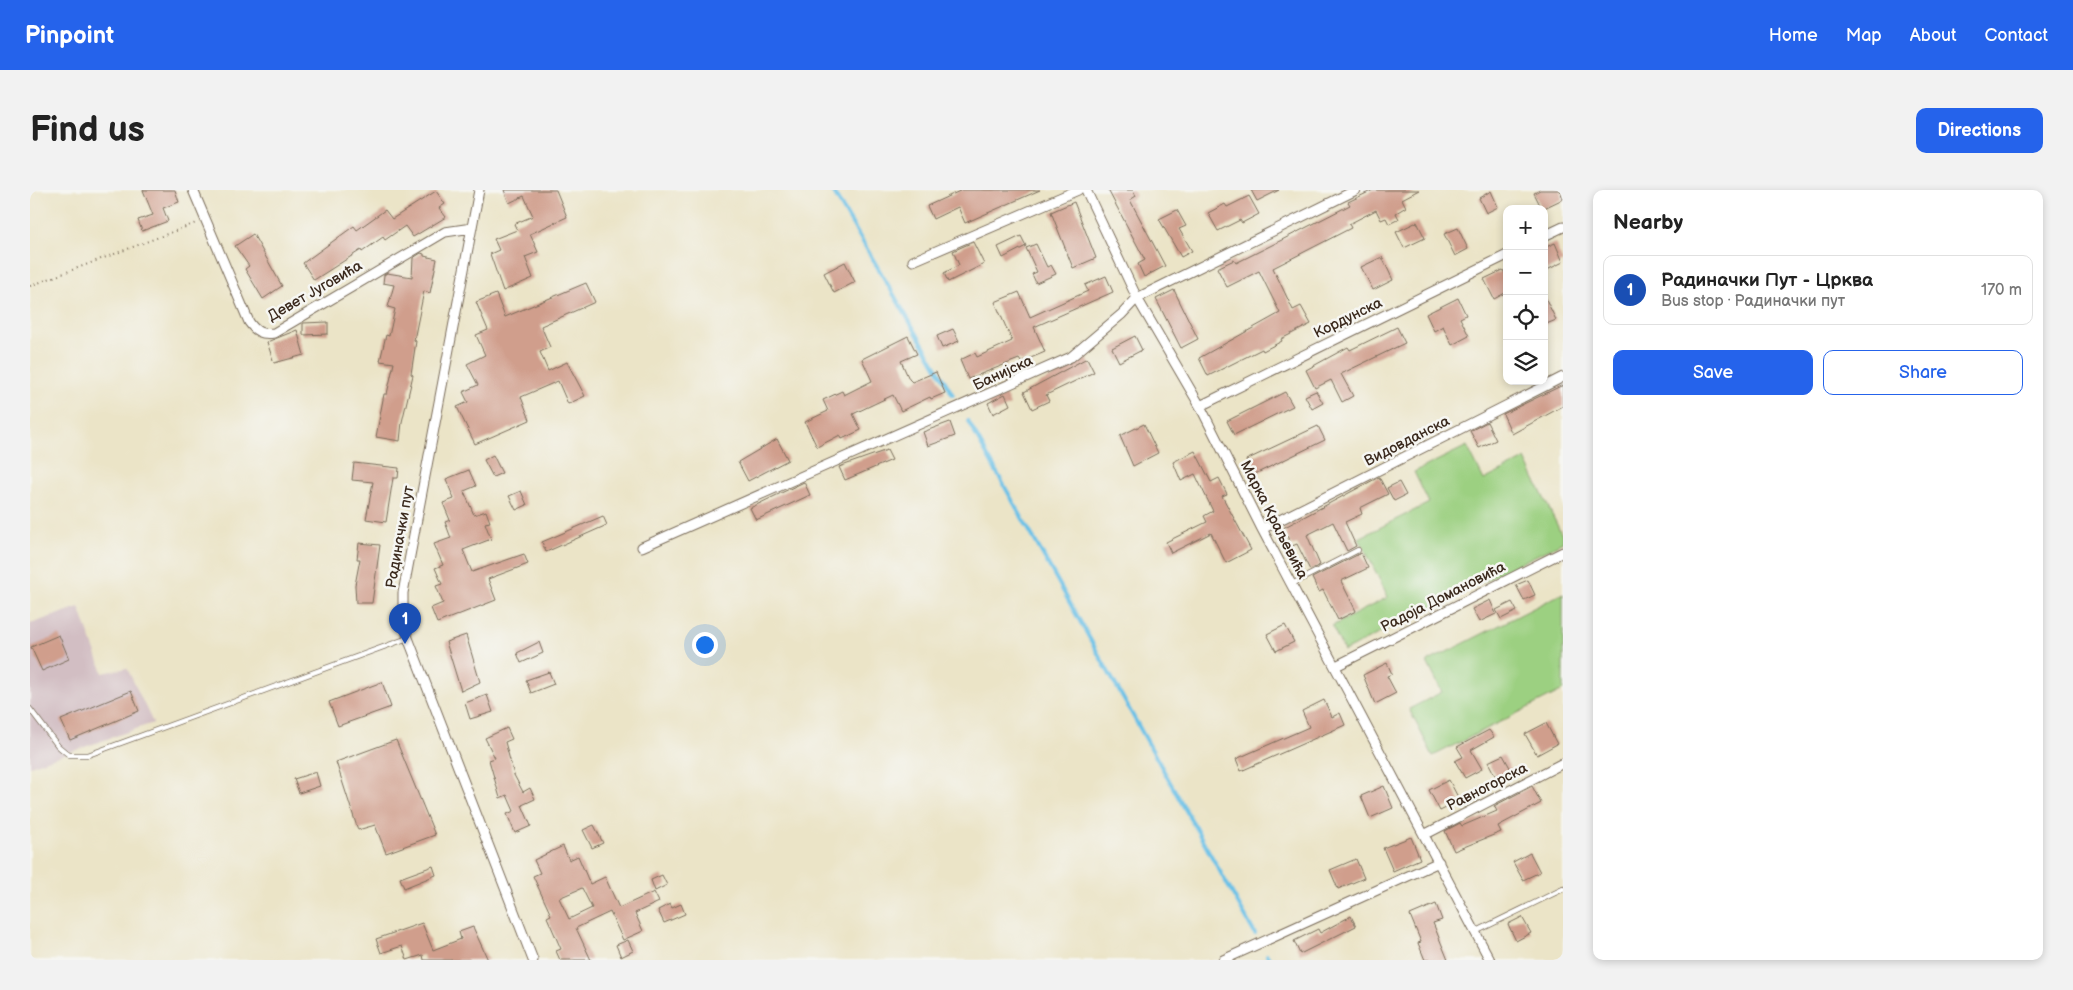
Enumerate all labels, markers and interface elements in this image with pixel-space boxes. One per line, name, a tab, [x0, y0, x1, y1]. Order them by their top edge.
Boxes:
text: Pinpoint	[25, 21, 114, 50]
text: Home	[1769, 25, 1818, 46]
text: Map	[1846, 25, 1882, 46]
text: About	[1910, 25, 1957, 46]
text: Contact	[1985, 25, 2048, 46]
button: Directions	[1916, 108, 2043, 153]
text: Find us	[30, 109, 145, 152]
map controls	[1503, 205, 1548, 385]
button: +	[1503, 205, 1548, 250]
text: Nearby	[1613, 210, 1683, 235]
button: −	[1503, 250, 1548, 295]
street label: Девет Југовића	[264, 256, 366, 326]
text: Радиначки Пут - Црква	[1661, 269, 1873, 292]
text: 1	[1627, 281, 1633, 300]
text: 170 m	[1981, 281, 2022, 300]
text: Bus stop · Радиначки пут	[1661, 292, 1845, 311]
street label: Кордунска	[1311, 293, 1386, 343]
button: locate	[1503, 295, 1548, 340]
button: layers	[1503, 340, 1548, 385]
button: Save	[1613, 350, 1813, 395]
button: Share	[1823, 350, 2023, 395]
street label: Банијска	[970, 351, 1036, 395]
street label: Видовданска	[1361, 411, 1453, 471]
street label: Марка Краљевића	[1236, 457, 1312, 583]
street label: Радиначки пут	[382, 484, 418, 590]
street label: Радоја Домановића	[1377, 557, 1509, 637]
pin: 1	[389, 603, 421, 644]
your location	[692, 632, 718, 658]
street label: Равногорска	[1443, 758, 1531, 815]

